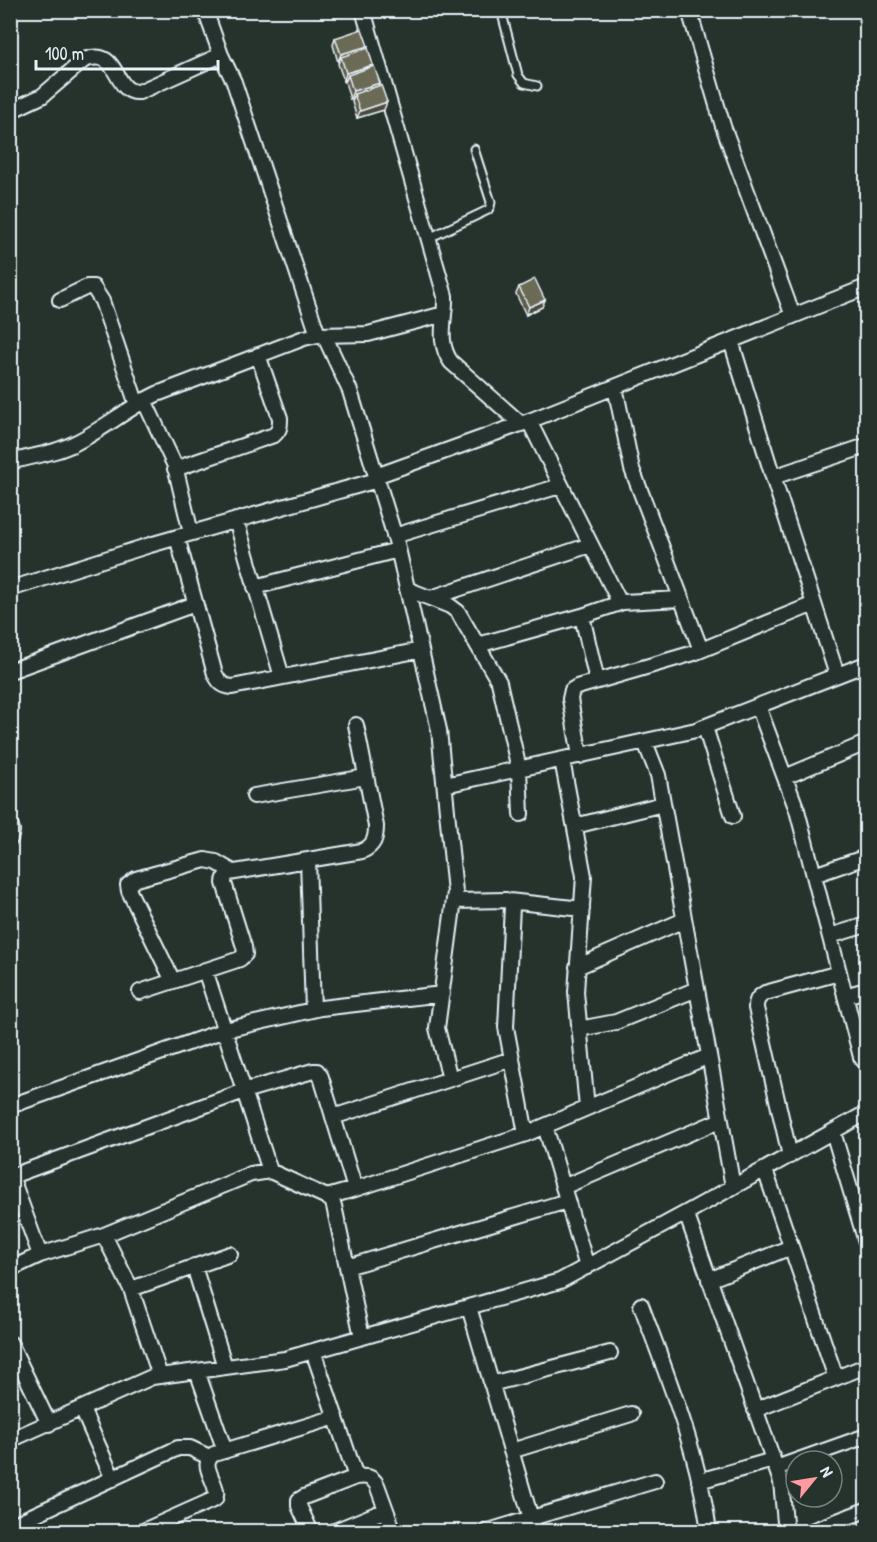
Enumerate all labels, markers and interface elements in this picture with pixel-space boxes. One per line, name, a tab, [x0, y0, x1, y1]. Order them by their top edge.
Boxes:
scale bar	[36, 33, 218, 71]
text: 100 m	[45, 41, 84, 66]
north arrow	[784, 1449, 844, 1509]
text: N	[815, 1462, 839, 1481]

